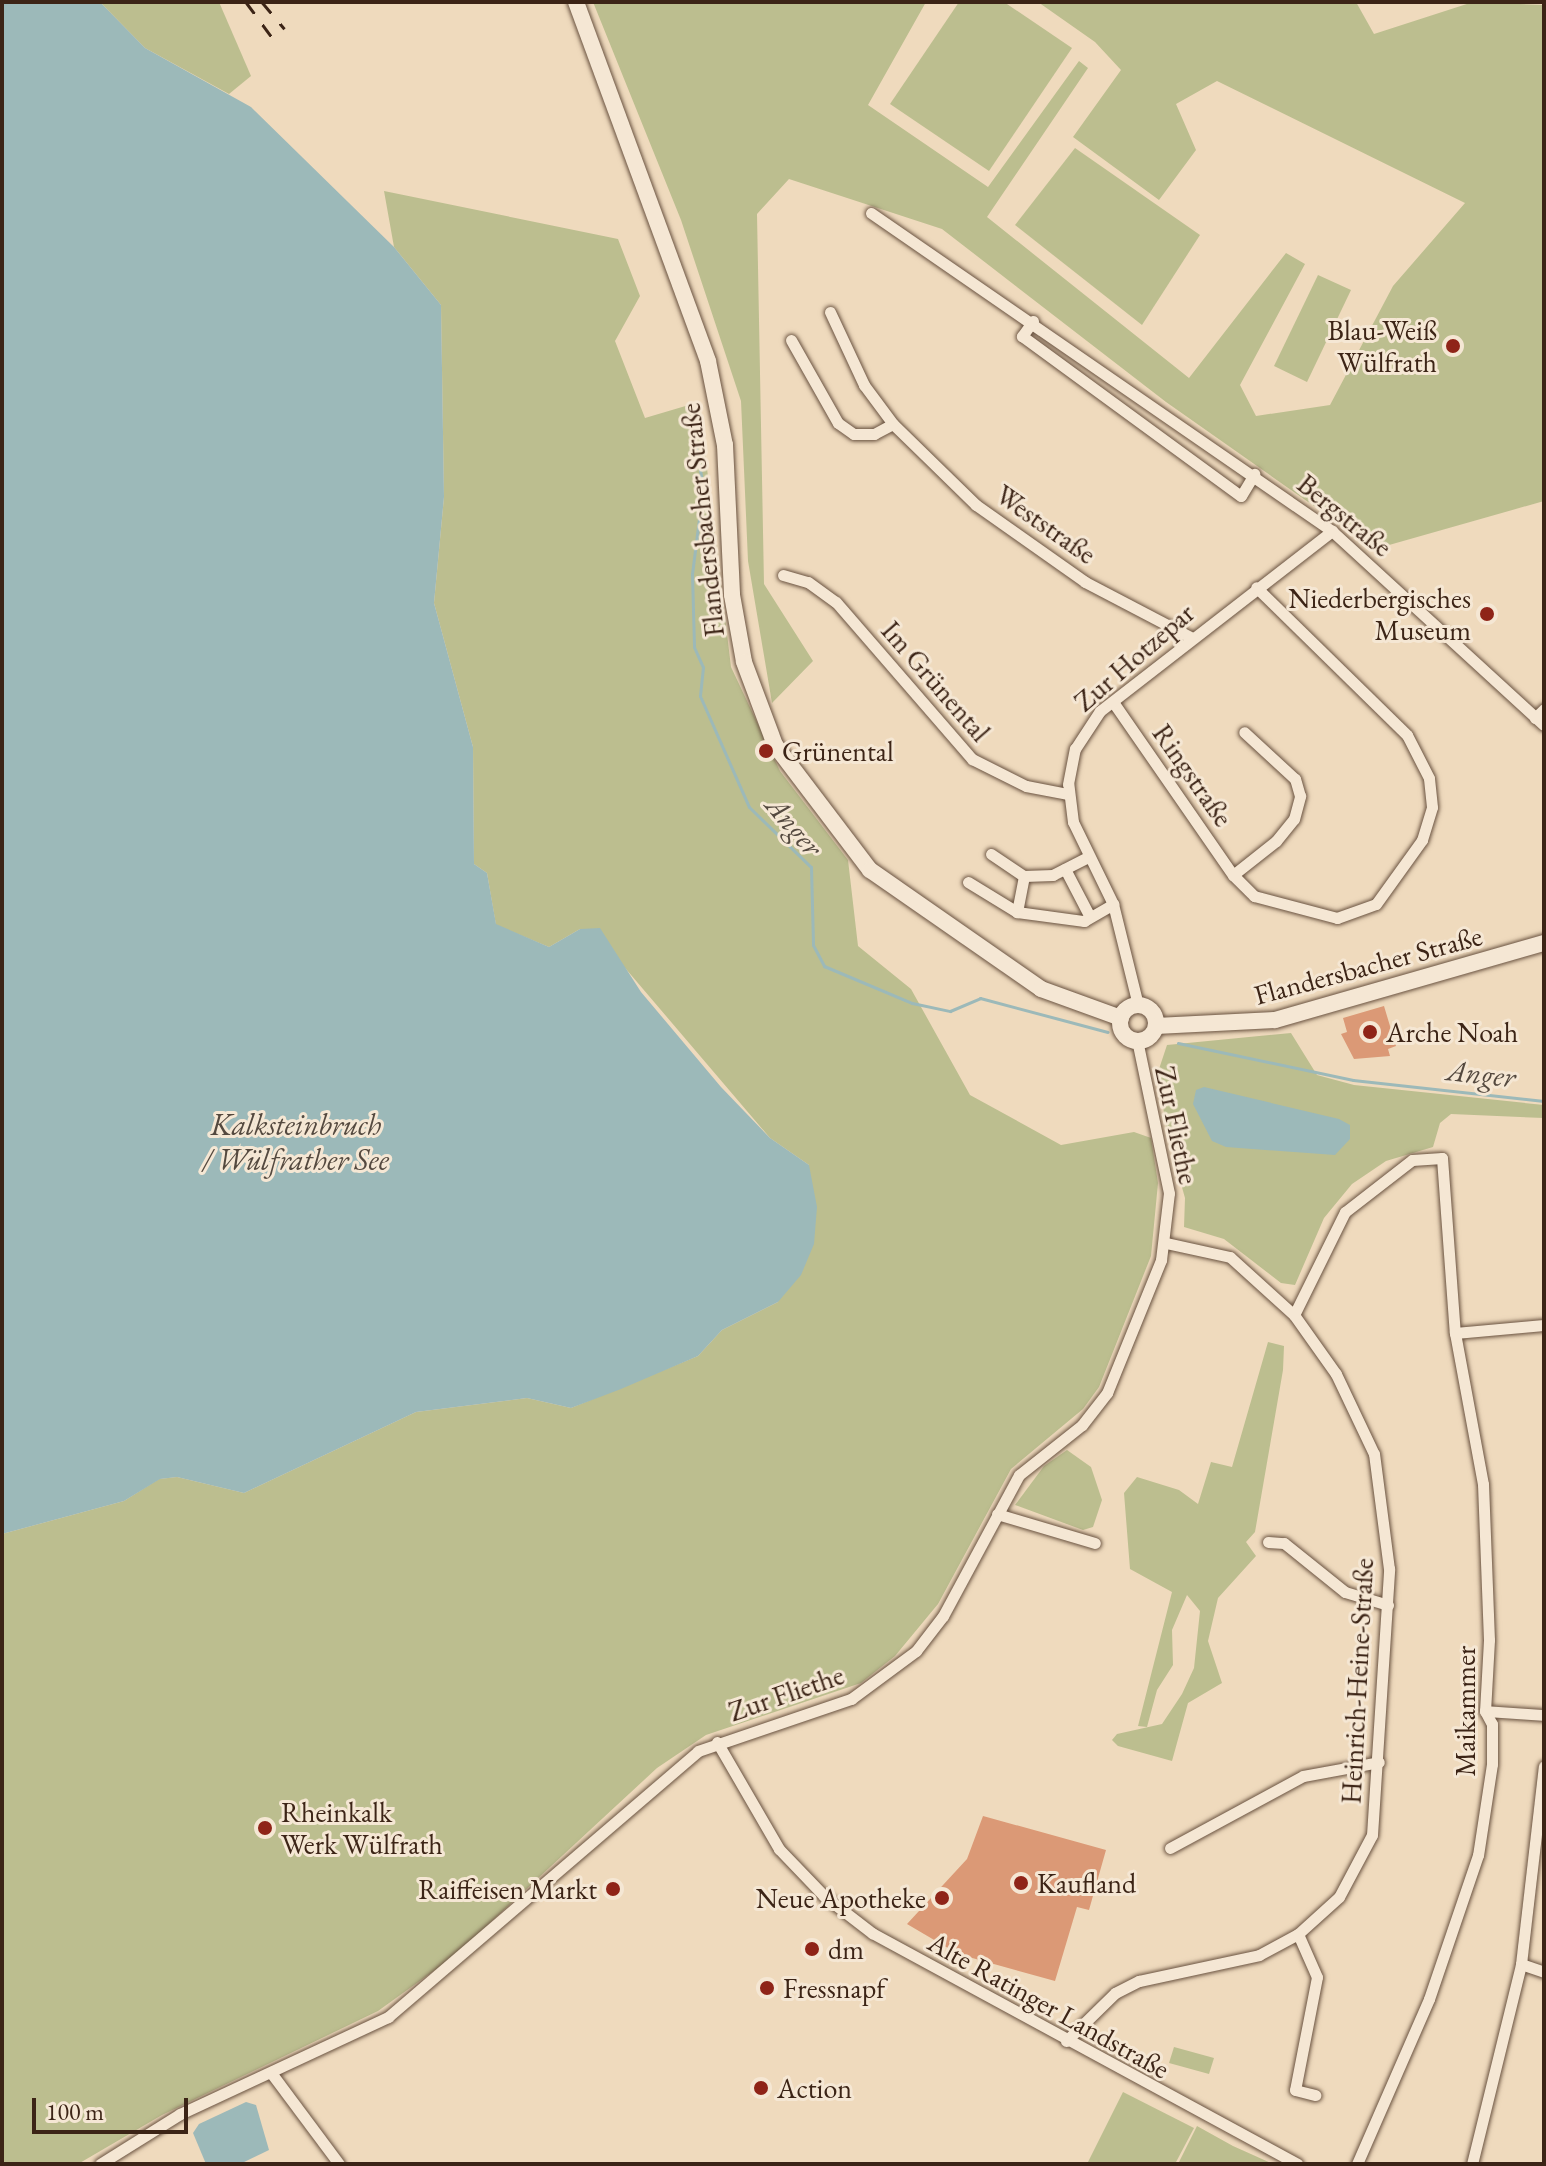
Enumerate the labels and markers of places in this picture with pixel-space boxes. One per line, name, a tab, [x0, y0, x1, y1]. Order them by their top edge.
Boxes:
place label: Blau-Weiß Wülfrath	[1327, 313, 1437, 379]
marker: Blau-Weiß Wülfrath	[1444, 337, 1462, 355]
place label: Niederbergisches Museum	[1288, 581, 1471, 647]
marker: Niederbergisches Museum	[1478, 605, 1496, 623]
place label: Grünental	[782, 734, 894, 768]
marker: Grünental	[757, 742, 775, 760]
place label: Arche Noah	[1386, 1015, 1518, 1049]
marker: Arche Noah	[1361, 1023, 1379, 1041]
place label: Rheinkalk Werk Wülfrath	[281, 1795, 443, 1861]
marker: Rheinkalk Werk Wülfrath	[256, 1819, 274, 1837]
place label: Kaufland	[1037, 1866, 1136, 1900]
place label: Raiffeisen Markt	[418, 1872, 597, 1906]
marker: Kaufland	[1012, 1874, 1030, 1892]
marker: Raiffeisen Markt	[604, 1880, 622, 1898]
place label: Neue Apotheke	[756, 1881, 926, 1915]
marker: Neue Apotheke	[933, 1889, 951, 1907]
place label: dm	[828, 1932, 864, 1966]
marker: dm	[803, 1940, 821, 1958]
place label: Fressnapf	[783, 1971, 885, 2005]
marker: Fressnapf	[758, 1979, 776, 1997]
place label: Action	[777, 2071, 852, 2105]
marker: Action	[752, 2079, 770, 2097]

